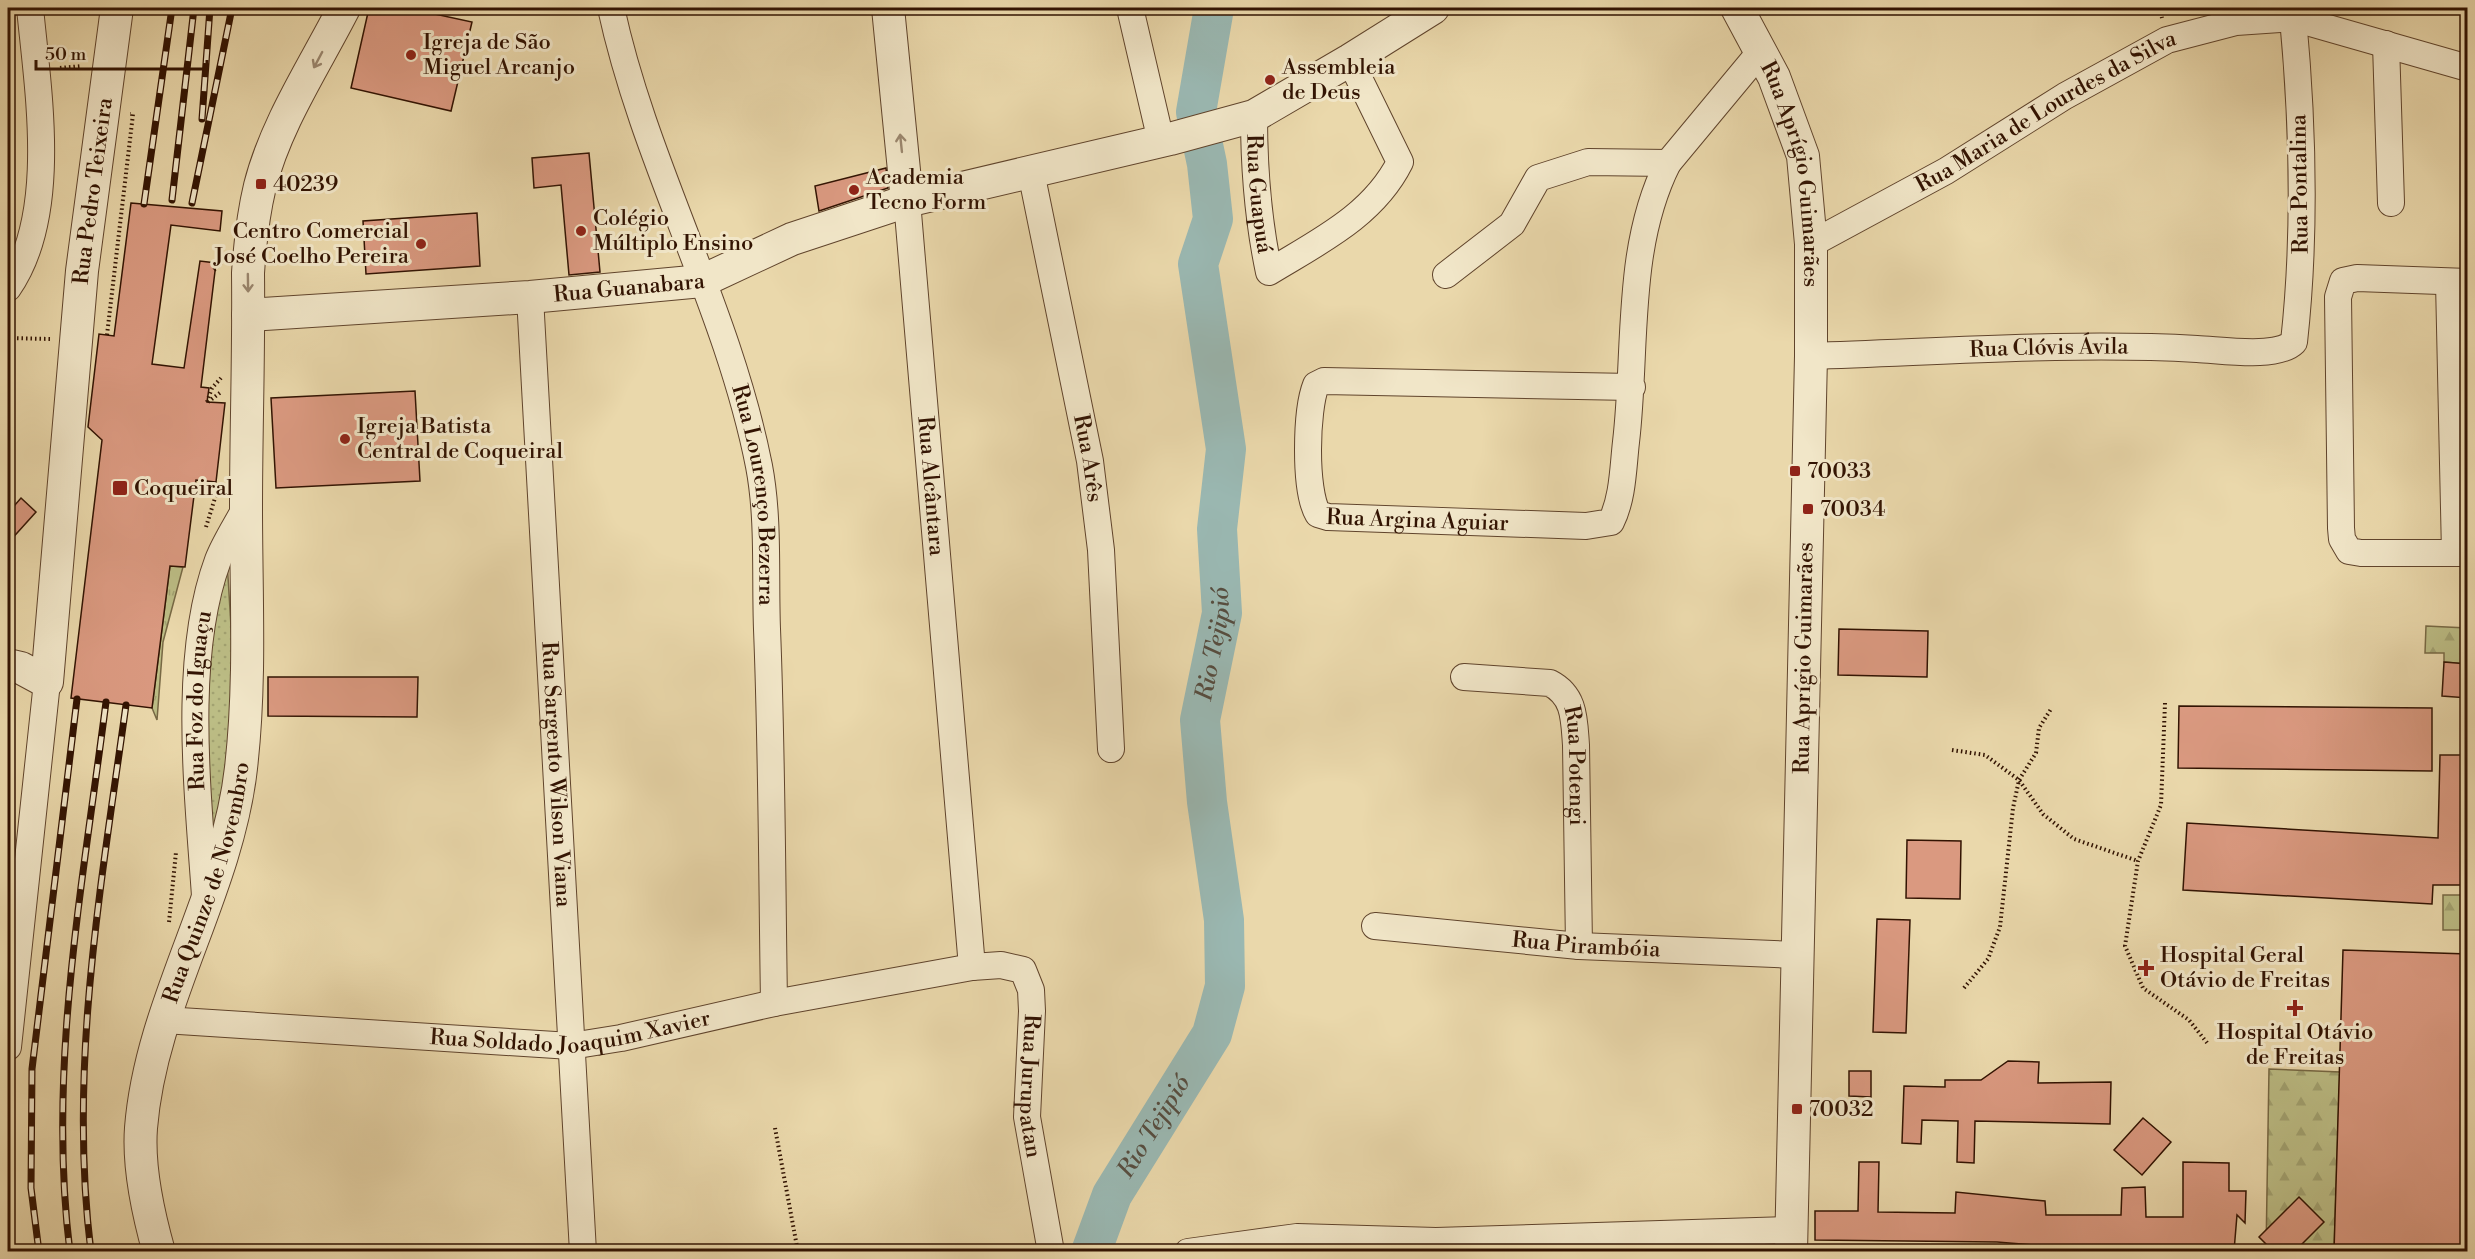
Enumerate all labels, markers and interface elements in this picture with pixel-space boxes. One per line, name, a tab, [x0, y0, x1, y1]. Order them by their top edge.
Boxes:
street label: Rua Maria de Lourdes da Silva	[1911, 25, 2180, 198]
place label: Igreja de São Miguel Arcanjo	[423, 29, 575, 81]
scale bar	[36, 33, 207, 71]
text: 50 m	[45, 43, 87, 66]
marker: Igreja de São Miguel Arcanjo	[404, 48, 418, 62]
one-way arrow	[312, 50, 323, 68]
place label: Assembleia de Deus	[1281, 54, 1396, 106]
street label: Rua Aprígio Guimarães	[1754, 56, 1825, 287]
marker: Assembleia de Deus	[1263, 73, 1277, 87]
street label: Rua Pedro Teixeira	[67, 95, 119, 286]
street label: Rua Pontalina	[2285, 113, 2315, 254]
one-way arrow	[895, 133, 906, 153]
street label: Rua Guapuá	[1241, 134, 1279, 256]
place label: Academia Tecno Form	[865, 164, 986, 216]
place label: 40239	[273, 171, 338, 198]
marker: 40239	[254, 177, 268, 191]
marker: Academia Tecno Form	[847, 183, 861, 197]
place label: Colégio Múltiplo Ensino	[593, 205, 753, 257]
place label: Centro Comercial José Coelho Pereira	[213, 218, 410, 270]
marker: Colégio Múltiplo Ensino	[574, 224, 588, 238]
marker: Centro Comercial José Coelho Pereira	[414, 237, 428, 251]
street label: Rua Guanabara	[552, 267, 707, 308]
one-way arrow	[242, 272, 254, 292]
street label: Rua Clóvis Ávila	[1969, 332, 2130, 363]
street label: Rua Lourenço Bezerra	[726, 381, 780, 607]
street label: Rua Arês	[1067, 412, 1108, 504]
place label: Igreja Batista Central de Coqueiral	[357, 413, 563, 465]
street label: Rua Alcântara	[912, 415, 951, 558]
marker: Igreja Batista Central de Coqueiral	[338, 432, 352, 446]
place label: 70033	[1807, 458, 1871, 485]
marker: 70033	[1788, 464, 1802, 478]
place label: Coqueiral	[134, 475, 234, 502]
marker: Coqueiral	[111, 479, 129, 497]
place label: 70034	[1820, 496, 1885, 523]
marker: 70034	[1801, 502, 1815, 516]
street label: Rua Argina Aguiar	[1326, 503, 1509, 537]
street label: Rua Aprígio Guimarães	[1788, 542, 1820, 774]
water label: Rio Tejipió	[1189, 585, 1238, 705]
street label: Rua Foz do Iguaçu	[182, 608, 218, 791]
street label: Rua Sargento Wilson Viana	[536, 641, 577, 909]
street label: Rua Potengi	[1558, 703, 1591, 826]
street label: Rua Quinze de Novembro	[157, 761, 255, 1007]
street label: Rua Pirambóia	[1511, 926, 1662, 963]
place label: Hospital Geral Otávio de Freitas	[2160, 942, 2330, 994]
marker: Hospital Geral Otávio de Freitas	[2137, 959, 2155, 977]
marker: Hospital Otávio de Freitas	[2286, 999, 2304, 1017]
street label: Rua Soldado Joaquim Xavier	[429, 1004, 713, 1060]
street label: Rua Jurupatan	[1013, 1013, 1048, 1160]
place label: Hospital Otávio de Freitas	[2217, 1019, 2373, 1071]
water label: Rio Tejipió	[1111, 1069, 1198, 1185]
place label: 70032	[1809, 1096, 1873, 1123]
marker: 70032	[1790, 1102, 1804, 1116]

